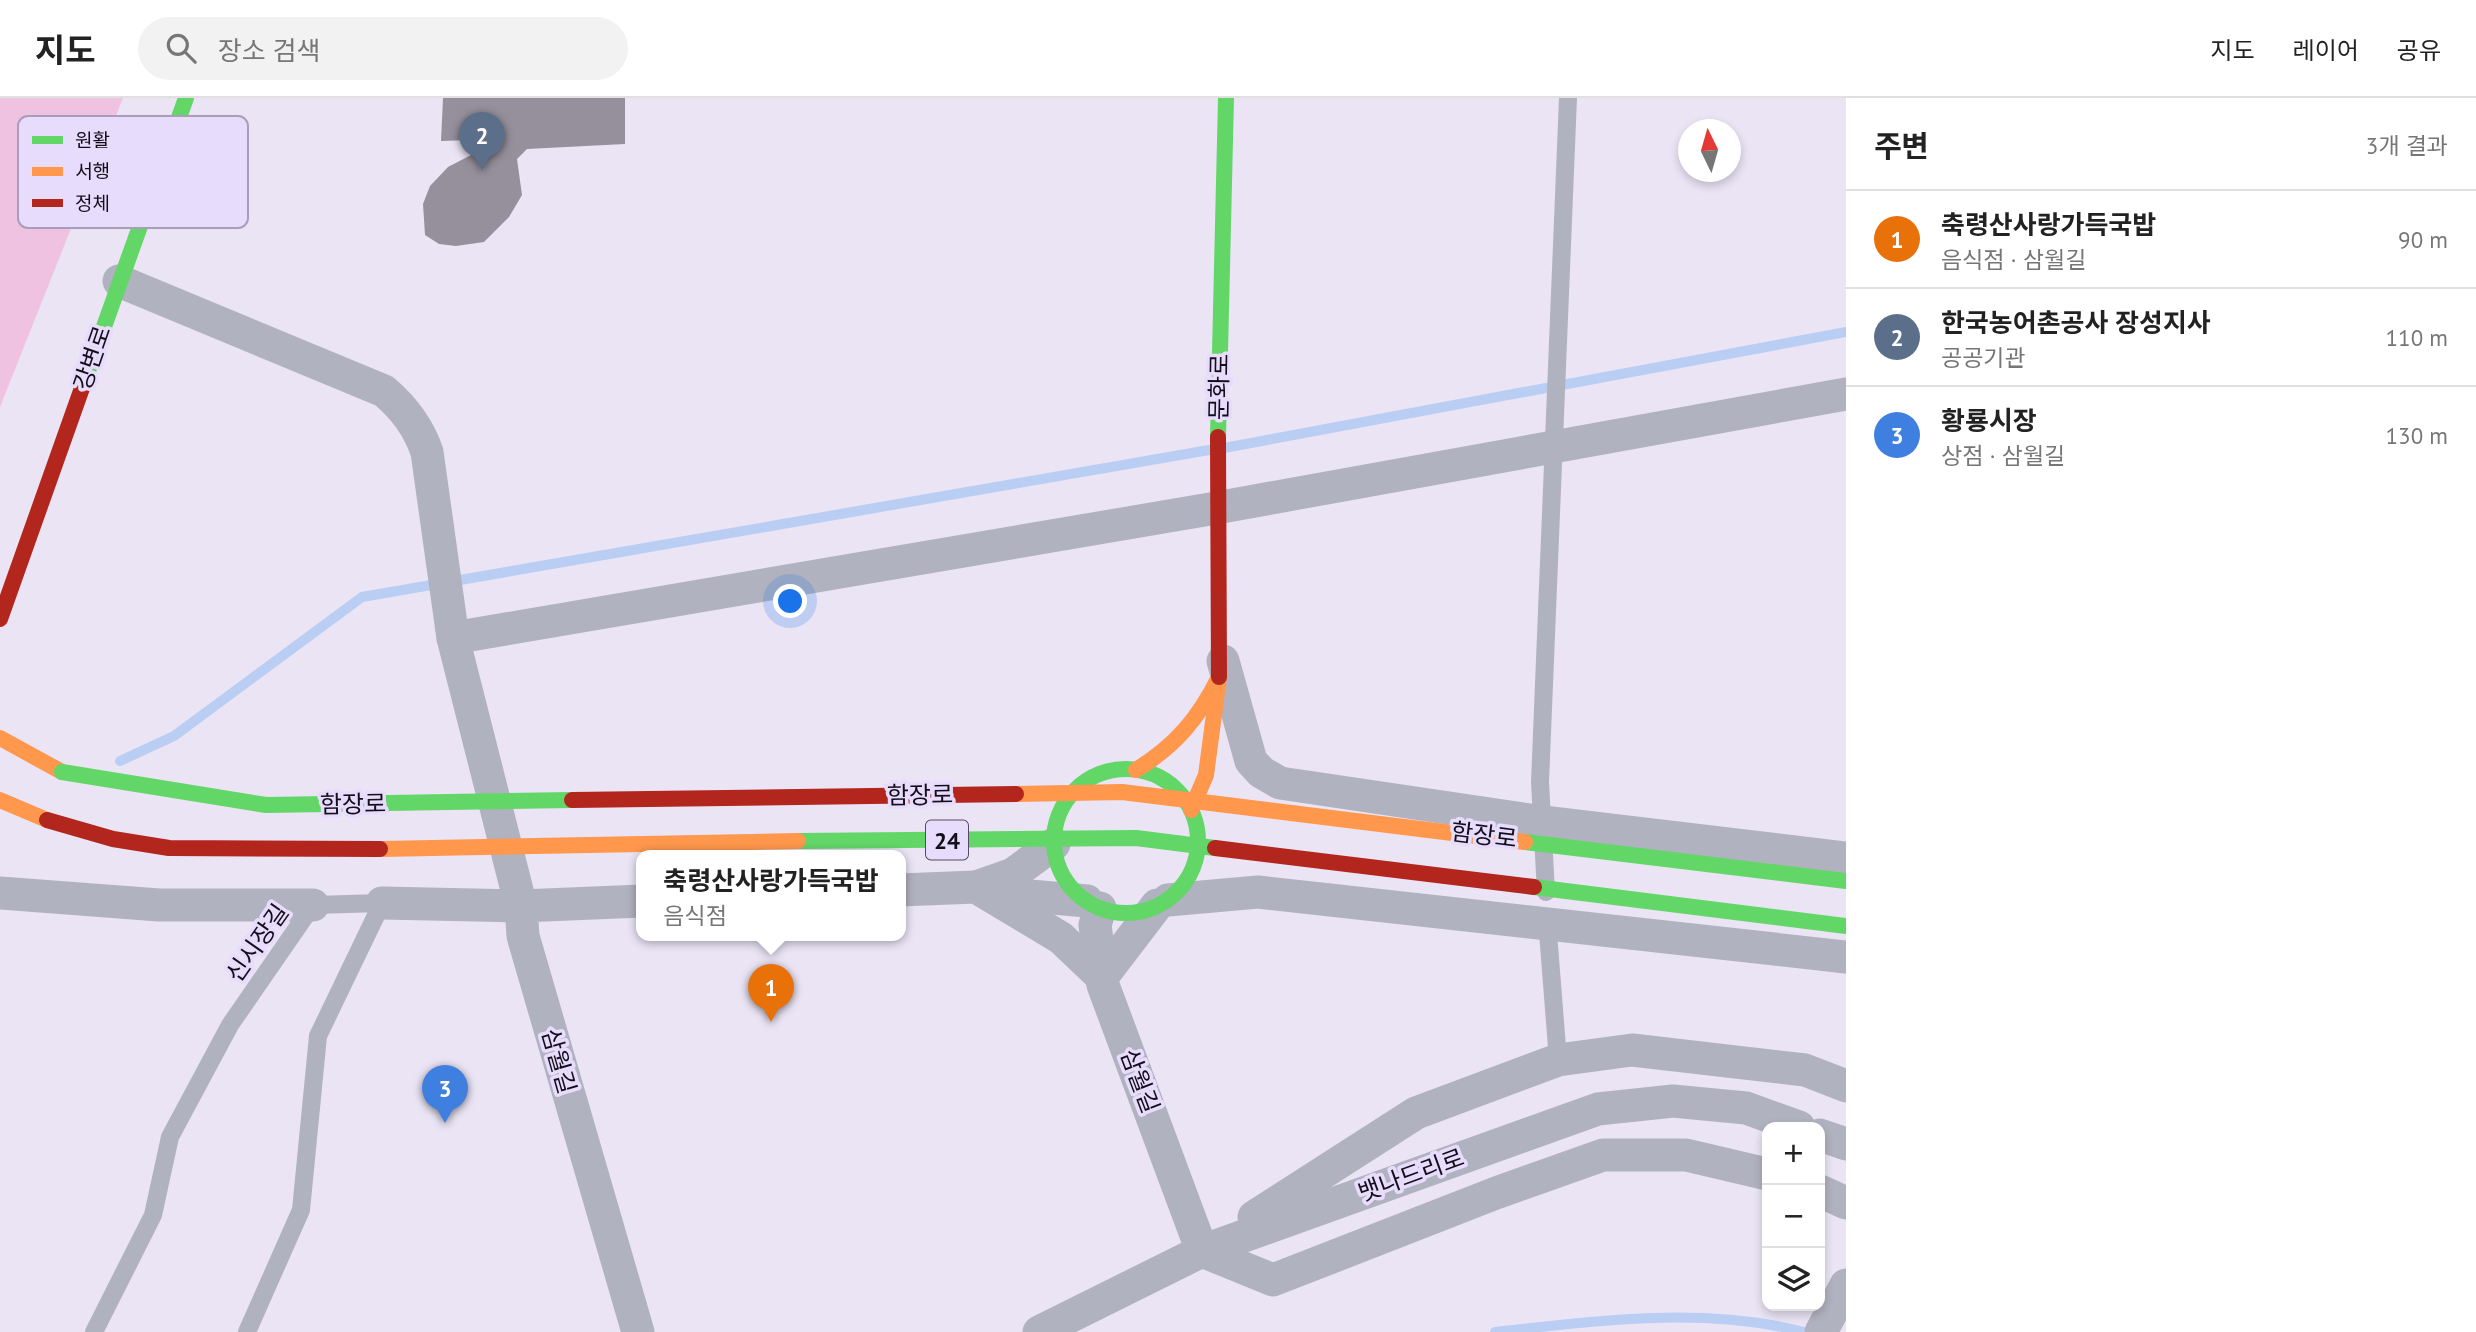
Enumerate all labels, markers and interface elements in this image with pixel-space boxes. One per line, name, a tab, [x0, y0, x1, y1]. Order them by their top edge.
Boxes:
search box	[138, 17, 628, 80]
text: 지도	[35, 28, 96, 71]
icon: search	[162, 29, 200, 67]
text: 장소 검색	[218, 34, 320, 67]
text: 지도	[2210, 35, 2255, 66]
text: 레이어	[2293, 35, 2359, 66]
text: 공유	[2397, 35, 2441, 66]
pin: 2	[459, 112, 505, 170]
legend	[18, 116, 248, 228]
north arrow	[1678, 119, 1741, 182]
text: 주변	[1874, 126, 1929, 165]
text: 원활	[75, 128, 110, 152]
text: 3개 결과	[2366, 131, 2448, 160]
text: 서행	[75, 159, 110, 183]
text: 정체	[75, 191, 110, 215]
text: 축령산사랑가득국밥	[1941, 208, 2156, 241]
text: 1	[1890, 225, 1904, 254]
text: 90 m	[2398, 225, 2448, 254]
text: 음식점 · 삼월길	[1941, 245, 2086, 274]
text: 한국농어촌공사 장성지사	[1941, 306, 2211, 339]
street label: 강변로	[67, 322, 117, 394]
text: 2	[1890, 323, 1904, 352]
text: 110 m	[2386, 323, 2448, 352]
text: 공공기관	[1941, 343, 2026, 372]
street label: 문화로	[1203, 354, 1235, 420]
text: 황룡시장	[1941, 404, 2037, 437]
text: 3	[1890, 421, 1904, 450]
text: 130 m	[2386, 421, 2448, 450]
text: 상점 · 삼월길	[1941, 441, 2065, 470]
your location	[773, 584, 807, 618]
street label: 함장로	[887, 779, 953, 811]
street label: 함장로	[320, 788, 386, 820]
street label: 함장로	[1449, 816, 1519, 854]
road number: 24	[926, 820, 968, 860]
popup	[636, 850, 906, 941]
text: 축령산사랑가득국밥	[663, 864, 879, 897]
street label: 신시장길	[219, 898, 295, 988]
text: 음식점	[663, 901, 727, 930]
pin: 1	[748, 964, 794, 1022]
street label: 삼월길	[535, 1025, 583, 1097]
street label: 삼월길	[1114, 1045, 1166, 1117]
pin: 3	[422, 1065, 468, 1123]
map controls	[1762, 1122, 1825, 1311]
button: +	[1762, 1122, 1825, 1185]
street label: 뱃나드리로	[1354, 1142, 1468, 1208]
button: −	[1762, 1185, 1825, 1248]
button: layers	[1762, 1248, 1825, 1311]

